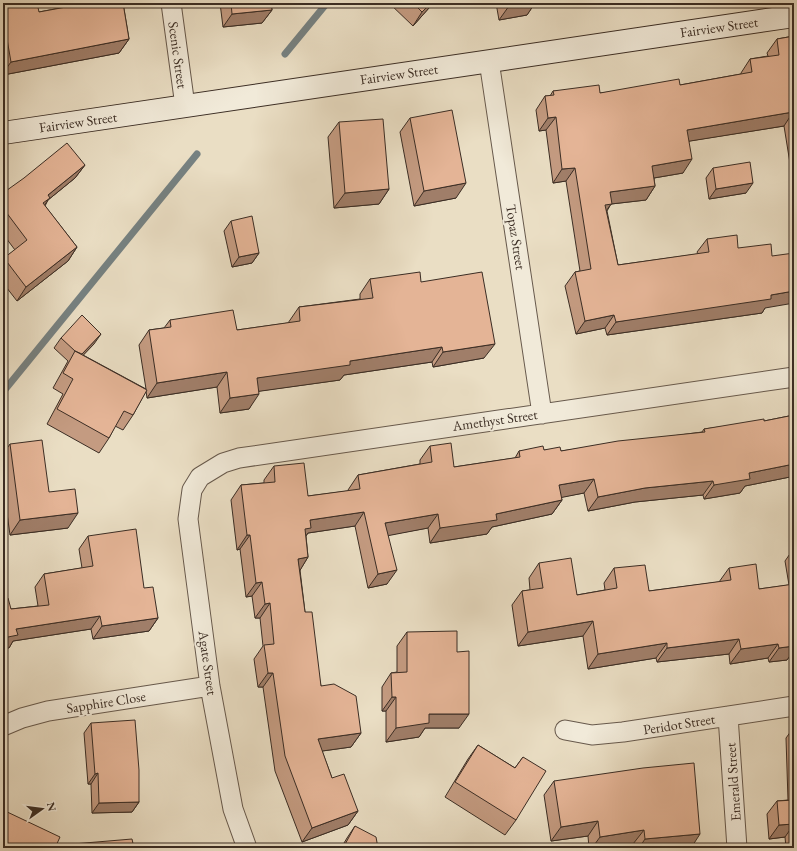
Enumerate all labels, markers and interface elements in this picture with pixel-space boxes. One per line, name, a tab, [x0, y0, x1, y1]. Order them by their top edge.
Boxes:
street label: Fairview Street	[679, 13, 760, 41]
street label: Scenic Street	[164, 20, 192, 90]
street label: Fairview Street	[359, 60, 440, 88]
street label: Fairview Street	[38, 108, 119, 136]
street label: Topaz Street	[502, 203, 530, 272]
street label: Amethyst Street	[450, 405, 539, 435]
street label: Agate Street	[194, 629, 222, 697]
street label: Sapphire Close	[65, 687, 148, 717]
street label: Peridot Street	[642, 709, 717, 739]
street label: Emerald Street	[721, 742, 745, 822]
north arrow	[22, 789, 62, 829]
text: N	[44, 801, 60, 813]

